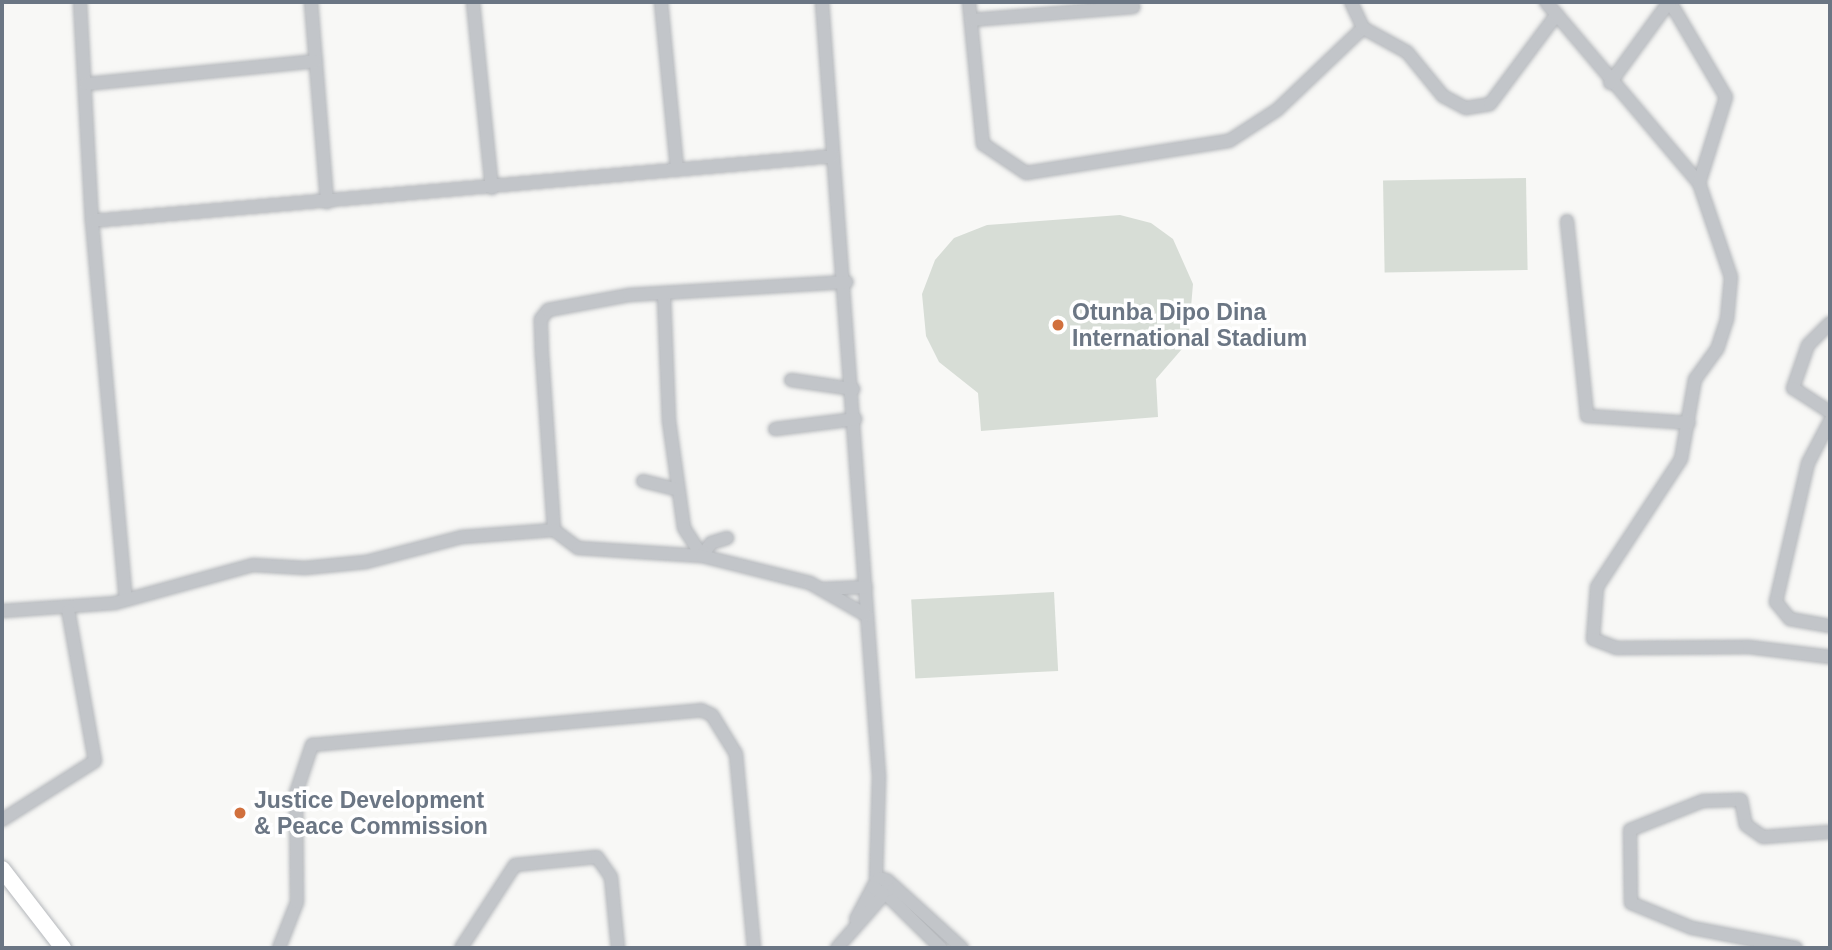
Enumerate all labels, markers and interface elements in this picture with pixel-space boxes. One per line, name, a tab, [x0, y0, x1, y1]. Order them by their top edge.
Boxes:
place label: Otunba Dipo Dina International Stadium	[1072, 298, 1307, 352]
marker: Otunba Dipo Dina International Stadium	[1050, 317, 1066, 333]
place label: Justice Development & Peace Commission	[254, 786, 488, 840]
marker: Justice Development & Peace Commission	[232, 805, 248, 821]

